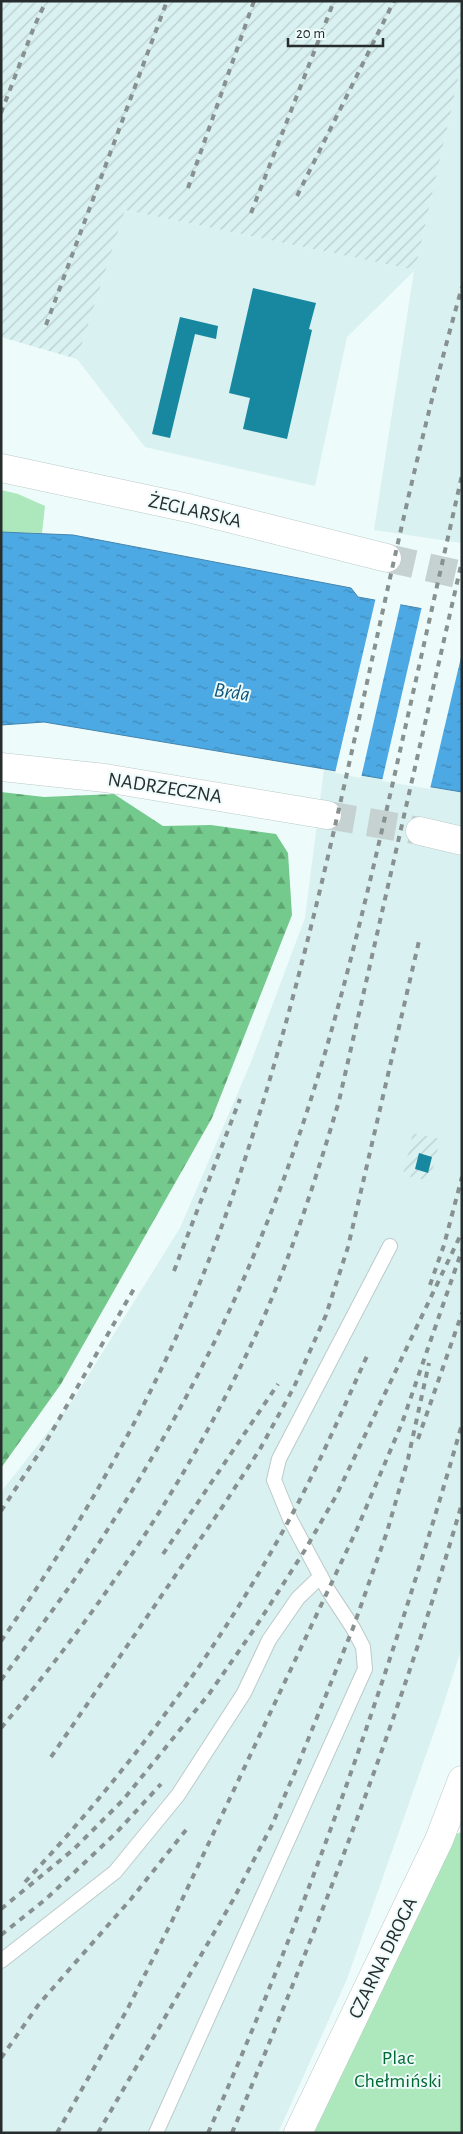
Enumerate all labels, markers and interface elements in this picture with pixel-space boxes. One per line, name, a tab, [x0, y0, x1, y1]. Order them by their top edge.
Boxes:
scale bar	[288, 15, 383, 47]
text: 20 m	[296, 26, 325, 41]
street label: ŻEGLARSKA	[147, 491, 244, 532]
water label: Brda	[213, 679, 251, 705]
street label: NADRZECZNA	[106, 769, 224, 807]
street label: CZARNA DROGA	[345, 1894, 421, 2022]
park label: Plac Chełmiński	[354, 2048, 442, 2091]

